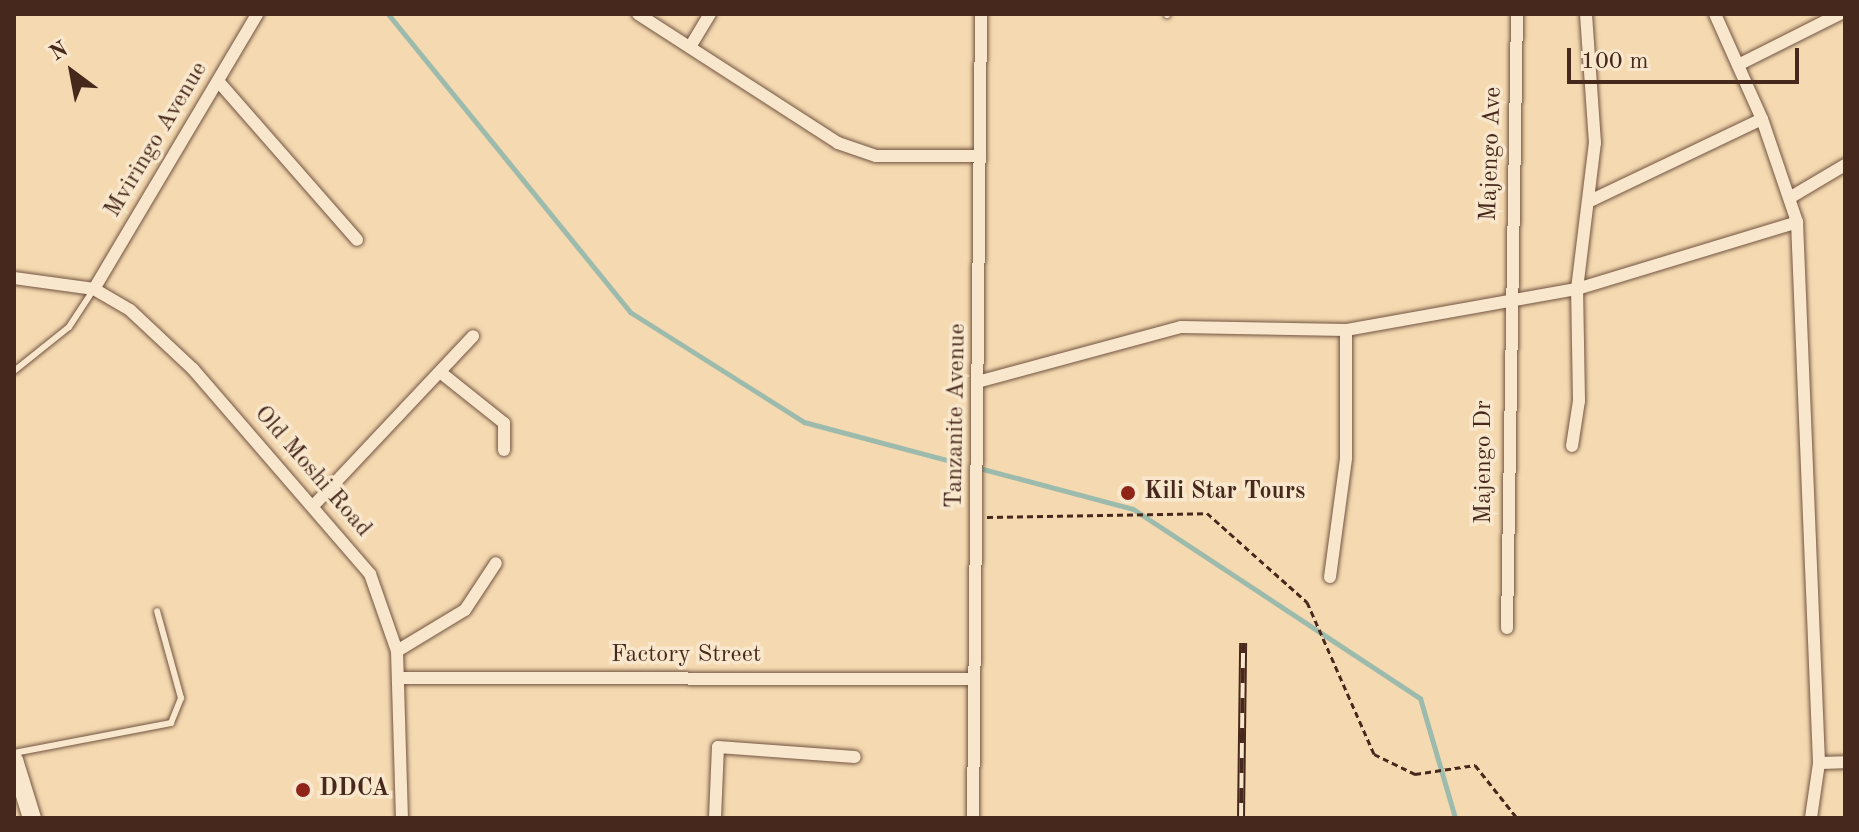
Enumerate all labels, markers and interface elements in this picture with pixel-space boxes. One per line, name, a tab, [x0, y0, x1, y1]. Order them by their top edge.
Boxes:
north arrow	[32, 32, 112, 112]
scale bar	[1571, 32, 1803, 82]
text: N	[46, 38, 72, 65]
text: 100 m	[1581, 50, 1649, 74]
street label: Mviringo Avenue	[99, 57, 215, 223]
street label: Majengo Ave	[1475, 86, 1509, 222]
street label: Tanzanite Avenue	[941, 323, 973, 509]
street label: Old Moshi Road	[247, 400, 377, 544]
street label: Majengo Dr	[1471, 400, 1499, 524]
place label: Kili Star Tours	[1144, 479, 1305, 507]
marker: Kili Star Tours	[1119, 484, 1137, 502]
street label: Factory Street	[611, 642, 761, 670]
place label: DDCA	[319, 776, 389, 804]
marker: DDCA	[294, 781, 312, 799]

